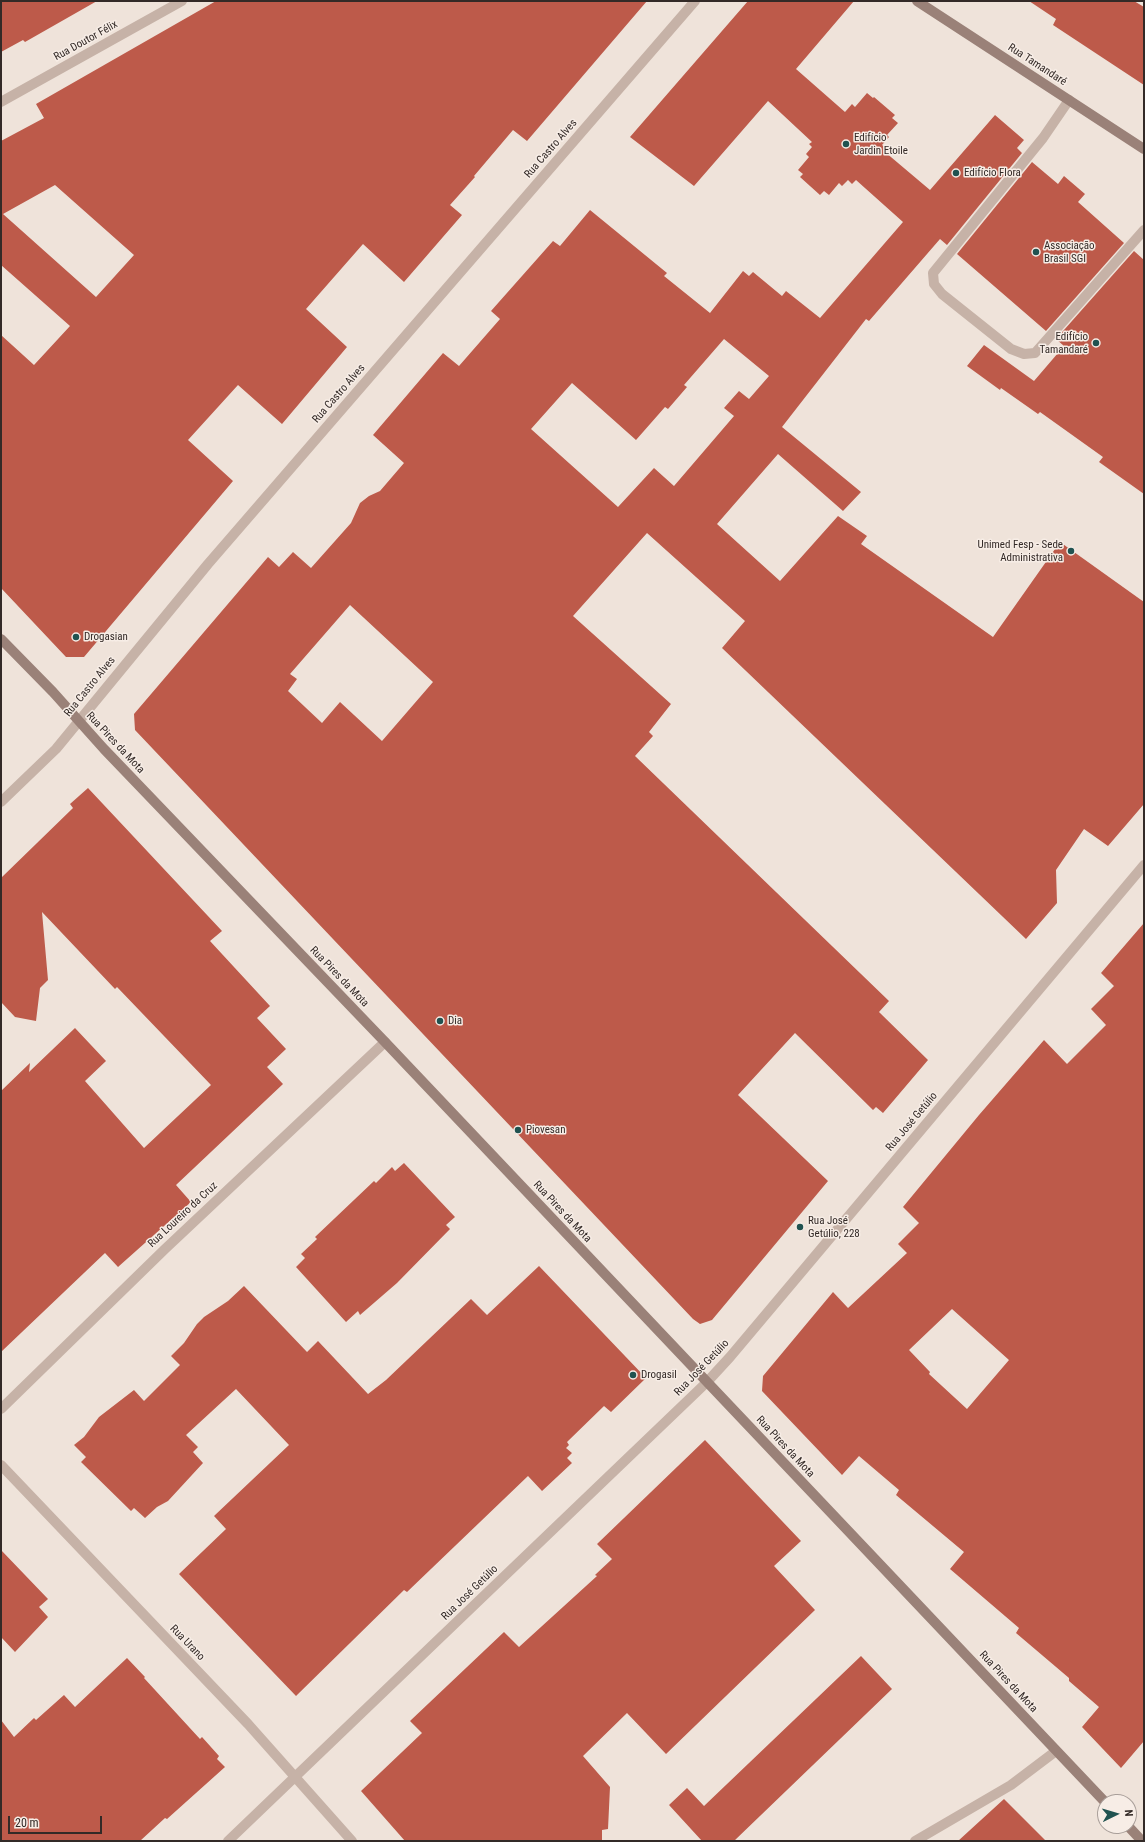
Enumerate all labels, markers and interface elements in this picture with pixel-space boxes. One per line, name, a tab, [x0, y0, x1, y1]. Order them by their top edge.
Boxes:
street label: Rua Doutor Félix	[52, 18, 120, 64]
street label: Rua Tamandaré	[1005, 41, 1069, 89]
street label: Rua Castro Alves	[522, 117, 580, 181]
place label: Edifício Jardin Etoile	[854, 131, 908, 157]
marker: Edifício Jardin Etoile	[841, 139, 851, 149]
place label: Edifício Flora	[964, 166, 1021, 180]
marker: Edifício Flora	[951, 168, 961, 178]
place label: Associação Brasil SGI	[1044, 239, 1095, 265]
marker: Associação Brasil SGI	[1031, 247, 1041, 257]
place label: Edifício Tamandaré	[1040, 330, 1088, 356]
marker: Edifício Tamandaré	[1091, 338, 1101, 348]
street label: Rua Castro Alves	[310, 362, 368, 426]
place label: Unimed Fesp - Sede Administrativa	[978, 538, 1063, 564]
marker: Unimed Fesp - Sede Administrativa	[1066, 546, 1076, 556]
place label: Drogasian	[84, 630, 128, 644]
marker: Drogasian	[71, 632, 81, 642]
street label: Rua Castro Alves	[62, 654, 118, 720]
street label: Rua Pires da Mota	[83, 710, 147, 776]
street label: Rua Pires da Mota	[307, 944, 371, 1010]
place label: Dia	[448, 1014, 462, 1028]
marker: Dia	[435, 1016, 445, 1026]
street label: Rua José Getúlio	[883, 1090, 941, 1154]
place label: Piovesan	[526, 1123, 565, 1137]
marker: Piovesan	[513, 1125, 523, 1135]
street label: Rua Loureiro da Cruz	[146, 1179, 220, 1251]
street label: Rua Pires da Mota	[530, 1179, 594, 1245]
place label: Rua José Getúlio, 228	[808, 1214, 860, 1240]
marker: Rua José Getúlio, 228	[795, 1222, 805, 1232]
street label: Rua José Getúlio	[672, 1337, 732, 1399]
place label: Drogasil	[641, 1368, 677, 1382]
marker: Drogasil	[628, 1370, 638, 1380]
street label: Rua Pires da Mota	[753, 1414, 817, 1480]
street label: Rua José Getúlio	[439, 1563, 501, 1623]
street label: Rua Urano	[167, 1622, 207, 1664]
street label: Rua Pires da Mota	[976, 1649, 1040, 1715]
north arrow	[1097, 1794, 1137, 1834]
scale bar	[10, 1808, 104, 1834]
text: N	[1122, 1809, 1135, 1817]
text: 20 m	[15, 1816, 39, 1830]

